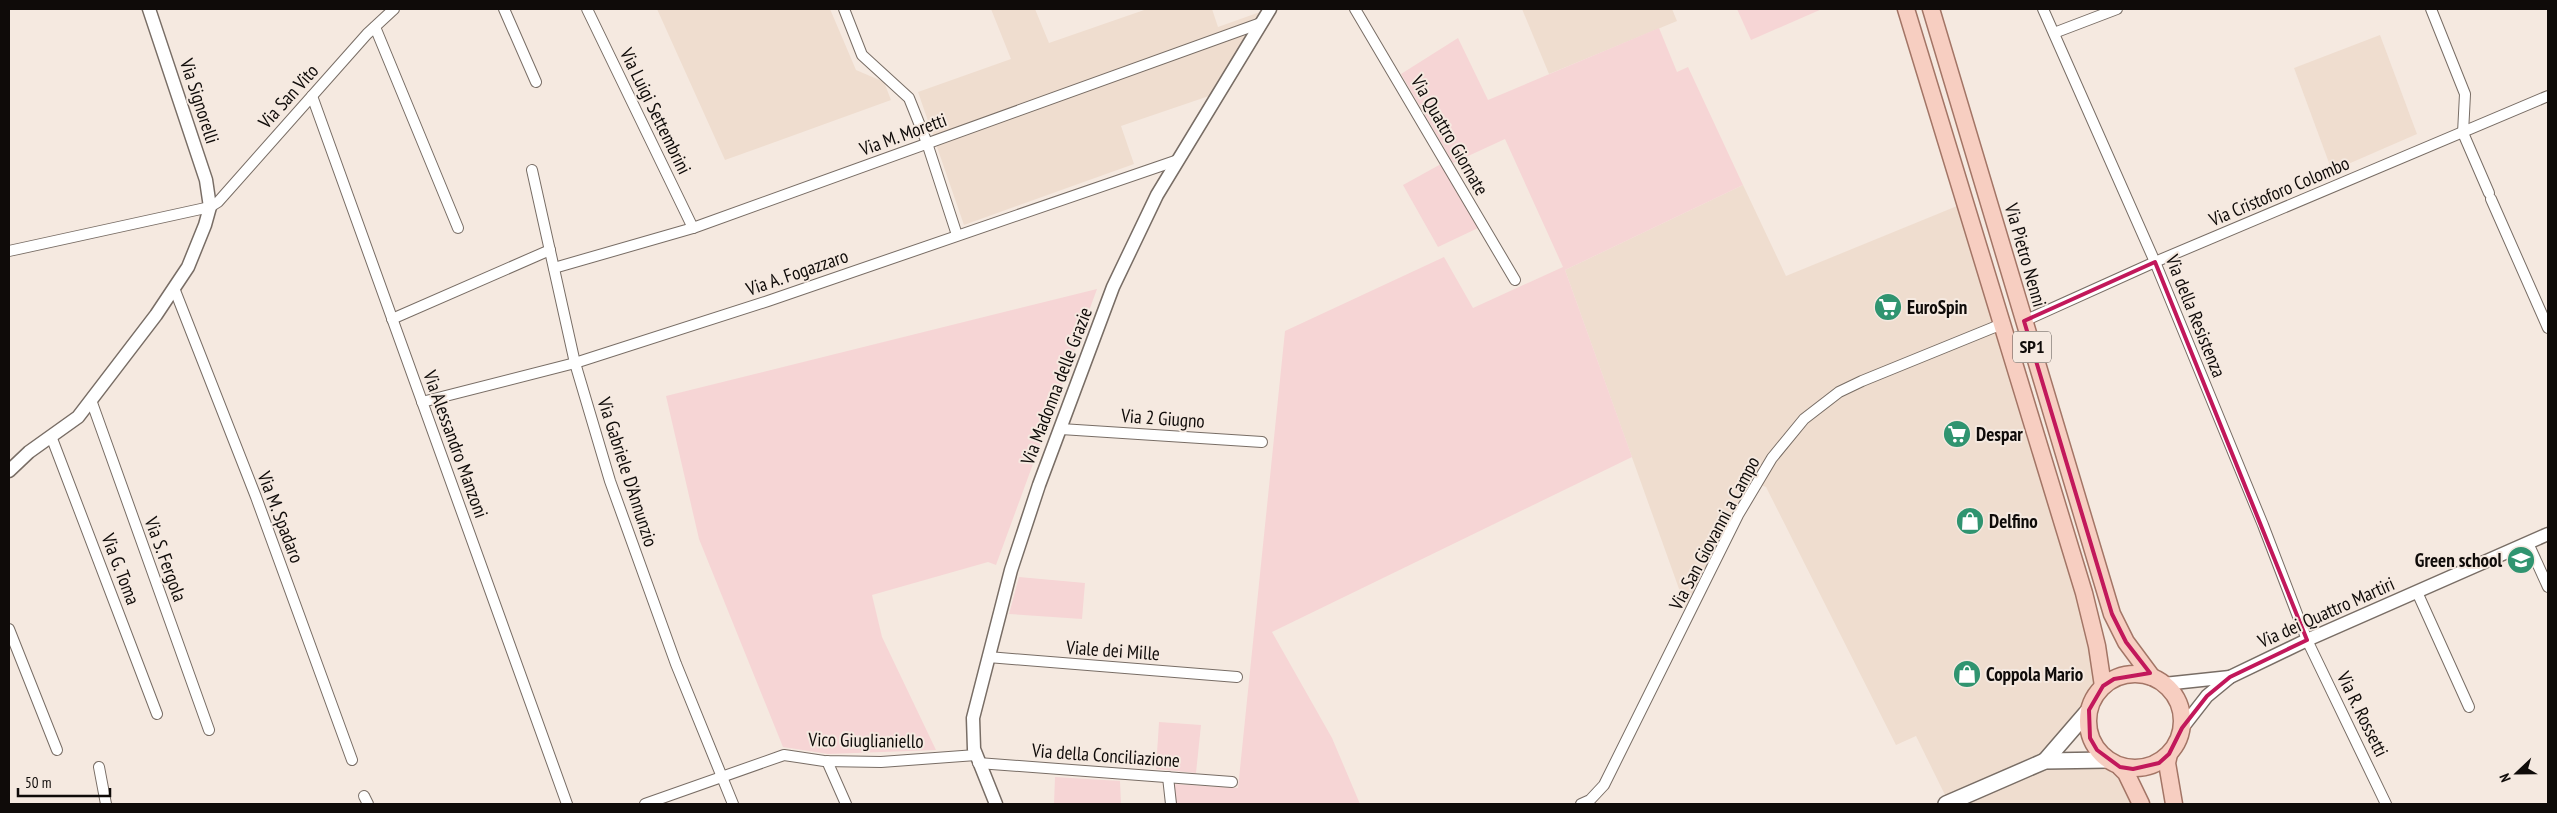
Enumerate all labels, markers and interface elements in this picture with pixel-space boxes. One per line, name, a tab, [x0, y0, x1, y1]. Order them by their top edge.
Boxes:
street label: Via Luigi Settembrini	[615, 43, 697, 178]
street label: Via Signorelli	[175, 55, 225, 146]
street label: Via San Vito	[252, 59, 323, 134]
street label: Via Quattro Giornate	[1405, 70, 1494, 199]
street label: Via M. Moretti	[855, 107, 950, 161]
street label: Via Cristoforo Colombo	[2204, 151, 2353, 232]
street label: Via Pietro Nenni	[1999, 199, 2052, 310]
street label: Via A. Fogazzaro	[742, 243, 851, 301]
street label: Via della Resistenza	[2160, 250, 2231, 381]
supermarket icon: EuroSpin	[1873, 292, 1903, 322]
place label: EuroSpin	[1907, 295, 1967, 319]
street label: Via Madonna delle Grazie	[1015, 304, 1097, 469]
road number: SP1	[2013, 332, 2051, 362]
street label: Via Alessandro Manzoni	[418, 366, 494, 521]
street label: Via Gabriele D'Annunzio	[592, 393, 663, 550]
street label: Via 2 Giugno	[1119, 403, 1206, 433]
supermarket icon: Despar	[1942, 419, 1972, 449]
place label: Despar	[1976, 422, 2023, 446]
street label: Via San Giovanni a Campo	[1663, 452, 1765, 615]
street label: Via M. Spadaro	[252, 467, 309, 566]
shop icon: Delfino	[1955, 506, 1985, 536]
place label: Delfino	[1989, 509, 2038, 533]
street label: Via S. Fergola	[139, 513, 192, 605]
street label: Via G. Toma	[96, 529, 146, 608]
school or university icon: Green school	[2506, 545, 2536, 575]
place label: Green school	[2415, 548, 2502, 572]
street label: Via dei Quattro Martiri	[2253, 571, 2398, 653]
street label: Viale dei Mille	[1064, 635, 1161, 665]
shop icon: Coppola Mario	[1952, 659, 1982, 689]
place label: Coppola Mario	[1986, 662, 2083, 686]
street label: Via R. Rossetti	[2332, 667, 2394, 760]
street label: Vico Giuglianiello	[807, 727, 924, 753]
street label: Via della Conciliazione	[1030, 738, 1181, 772]
north arrow	[2492, 748, 2542, 798]
scale bar	[18, 766, 110, 798]
text: N	[2495, 771, 2515, 785]
text: 50 m	[25, 773, 51, 792]

